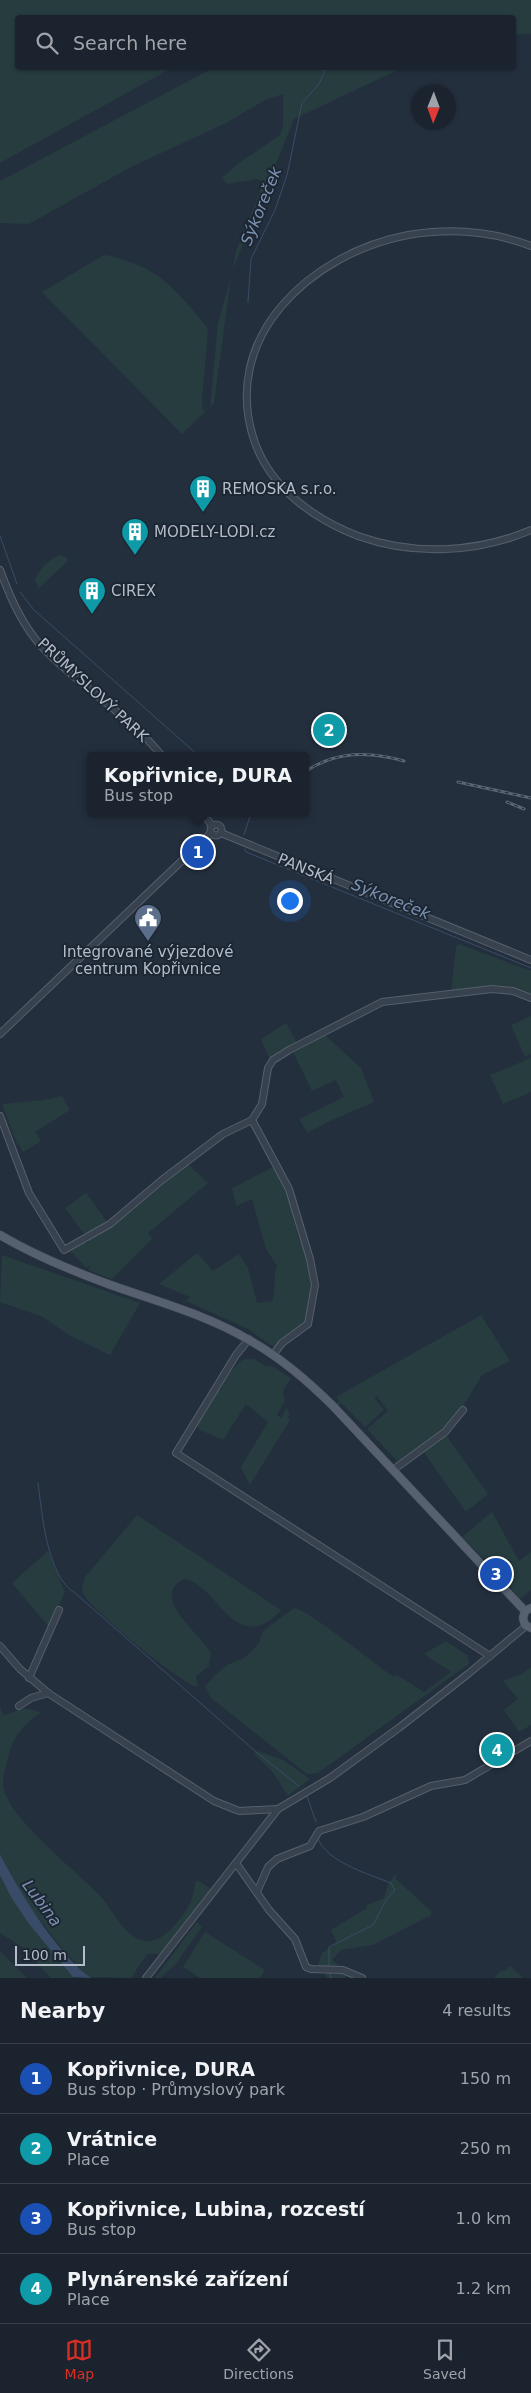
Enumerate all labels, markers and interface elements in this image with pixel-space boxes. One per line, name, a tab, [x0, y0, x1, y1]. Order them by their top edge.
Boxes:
search box	[15, 15, 516, 70]
icon: search	[33, 29, 61, 57]
text: Search here	[73, 32, 187, 54]
north arrow	[411, 85, 456, 130]
water label: Sýkoreček	[237, 163, 286, 248]
building icon: REMOSKA s.r.o.	[188, 474, 218, 513]
place label: REMOSKA s.r.o.	[222, 480, 337, 498]
building icon: MODELY-LODI.cz	[120, 517, 150, 556]
place label: MODELY-LODI.cz	[154, 523, 276, 541]
building icon: CIREX	[77, 576, 107, 615]
place label: CIREX	[111, 582, 156, 600]
street label: PRŮMYSLOVÝ PARK	[34, 633, 153, 747]
pin: 2	[313, 711, 345, 749]
popup	[87, 752, 309, 817]
text: Kopřivnice, DURA	[104, 764, 292, 786]
text: Bus stop	[104, 786, 173, 805]
pin: 1	[182, 833, 214, 871]
street label: PANSKÁ	[275, 849, 338, 889]
water label: Sýkoreček	[349, 875, 434, 924]
your location	[277, 888, 303, 914]
public building icon: Integrované výjezdové centrum Kopřivnice	[133, 903, 163, 942]
place label: Integrované výjezdové centrum Kopřivnice	[63, 943, 233, 978]
pin: 3	[480, 1555, 512, 1593]
pin: 4	[481, 1731, 513, 1769]
water label: Lubina	[18, 1876, 66, 1930]
scale bar	[15, 1943, 85, 1966]
text: 100 m	[22, 1947, 67, 1963]
text: Nearby	[20, 1999, 105, 2023]
text: 4 results	[442, 2001, 511, 2020]
text: Kopřivnice, DURA	[67, 2058, 255, 2080]
text: 1	[30, 2069, 42, 2088]
text: 150 m	[460, 2069, 511, 2088]
text: Bus stop · Průmyslový park	[67, 2080, 285, 2099]
text: Vrátnice	[67, 2128, 157, 2150]
text: 2	[30, 2139, 42, 2158]
text: 250 m	[460, 2139, 511, 2158]
text: Place	[67, 2150, 110, 2169]
text: Kopřivnice, Lubina, rozcestí	[67, 2198, 365, 2220]
text: 3	[30, 2209, 42, 2228]
text: 1.0 km	[456, 2209, 511, 2228]
text: Bus stop	[67, 2220, 136, 2239]
text: Plynárenské zařízení	[67, 2268, 289, 2290]
text: 4	[30, 2279, 42, 2298]
text: 1.2 km	[456, 2279, 511, 2298]
text: Place	[67, 2290, 110, 2309]
tab: Map	[65, 2336, 94, 2382]
tab: Directions	[223, 2336, 294, 2382]
tab: Saved	[423, 2336, 466, 2382]

